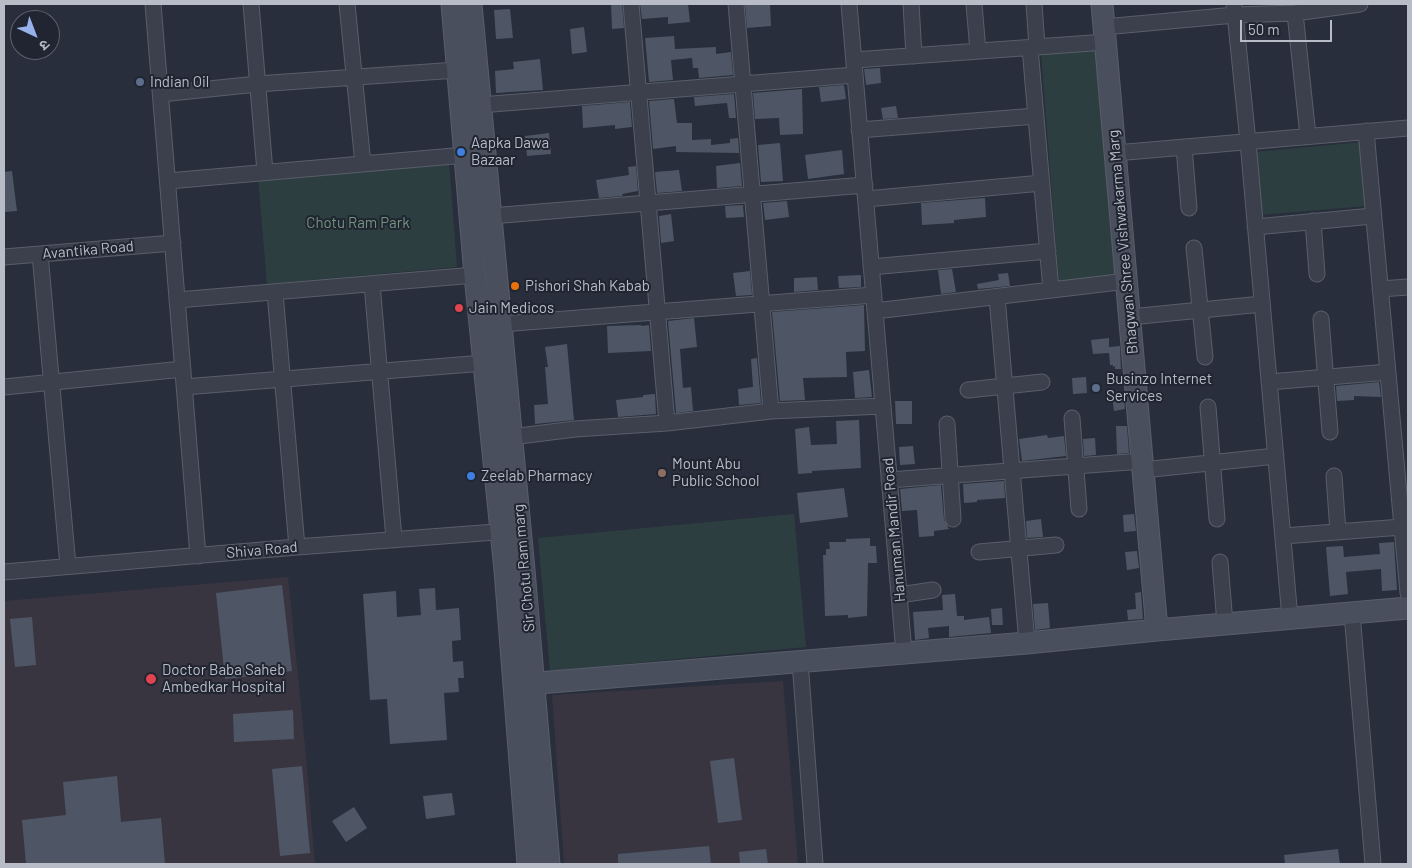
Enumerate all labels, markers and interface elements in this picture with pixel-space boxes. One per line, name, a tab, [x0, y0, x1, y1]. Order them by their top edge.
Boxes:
north arrow	[10, 10, 60, 60]
scale bar	[1242, 10, 1334, 42]
text: 50 m	[1248, 20, 1280, 38]
text: उ	[36, 37, 54, 55]
place label: Indian Oil	[150, 73, 209, 91]
marker: Indian Oil	[134, 76, 146, 88]
street label: Bhagwan Shree Vishwakarma Marg	[1104, 129, 1142, 355]
place label: Aapka Dawa Bazaar	[471, 134, 549, 169]
marker: Aapka Dawa Bazaar	[455, 146, 467, 158]
park label: Chotu Ram Park	[306, 214, 410, 232]
street label: Avantika Road	[41, 237, 135, 263]
place label: Pishori Shah Kabab	[525, 277, 650, 295]
marker: Pishori Shah Kabab	[509, 280, 521, 292]
place label: Jain Medicos	[469, 299, 554, 317]
marker: Jain Medicos	[453, 302, 465, 314]
place label: Businzo Internet Services	[1106, 370, 1212, 405]
marker: Businzo Internet Services	[1090, 382, 1102, 394]
place label: Mount Abu Public School	[672, 455, 760, 490]
street label: Hanuman Mandir Road	[879, 457, 909, 603]
place label: Zeelab Pharmacy	[481, 467, 592, 485]
marker: Mount Abu Public School	[656, 467, 668, 479]
marker: Zeelab Pharmacy	[465, 470, 477, 482]
street label: Sir Chotu Ram marg	[509, 503, 539, 633]
street label: Shiva Road	[226, 538, 298, 562]
place label: Doctor Baba Saheb Ambedkar Hospital	[162, 661, 286, 696]
marker: Doctor Baba Saheb Ambedkar Hospital	[144, 672, 158, 686]

